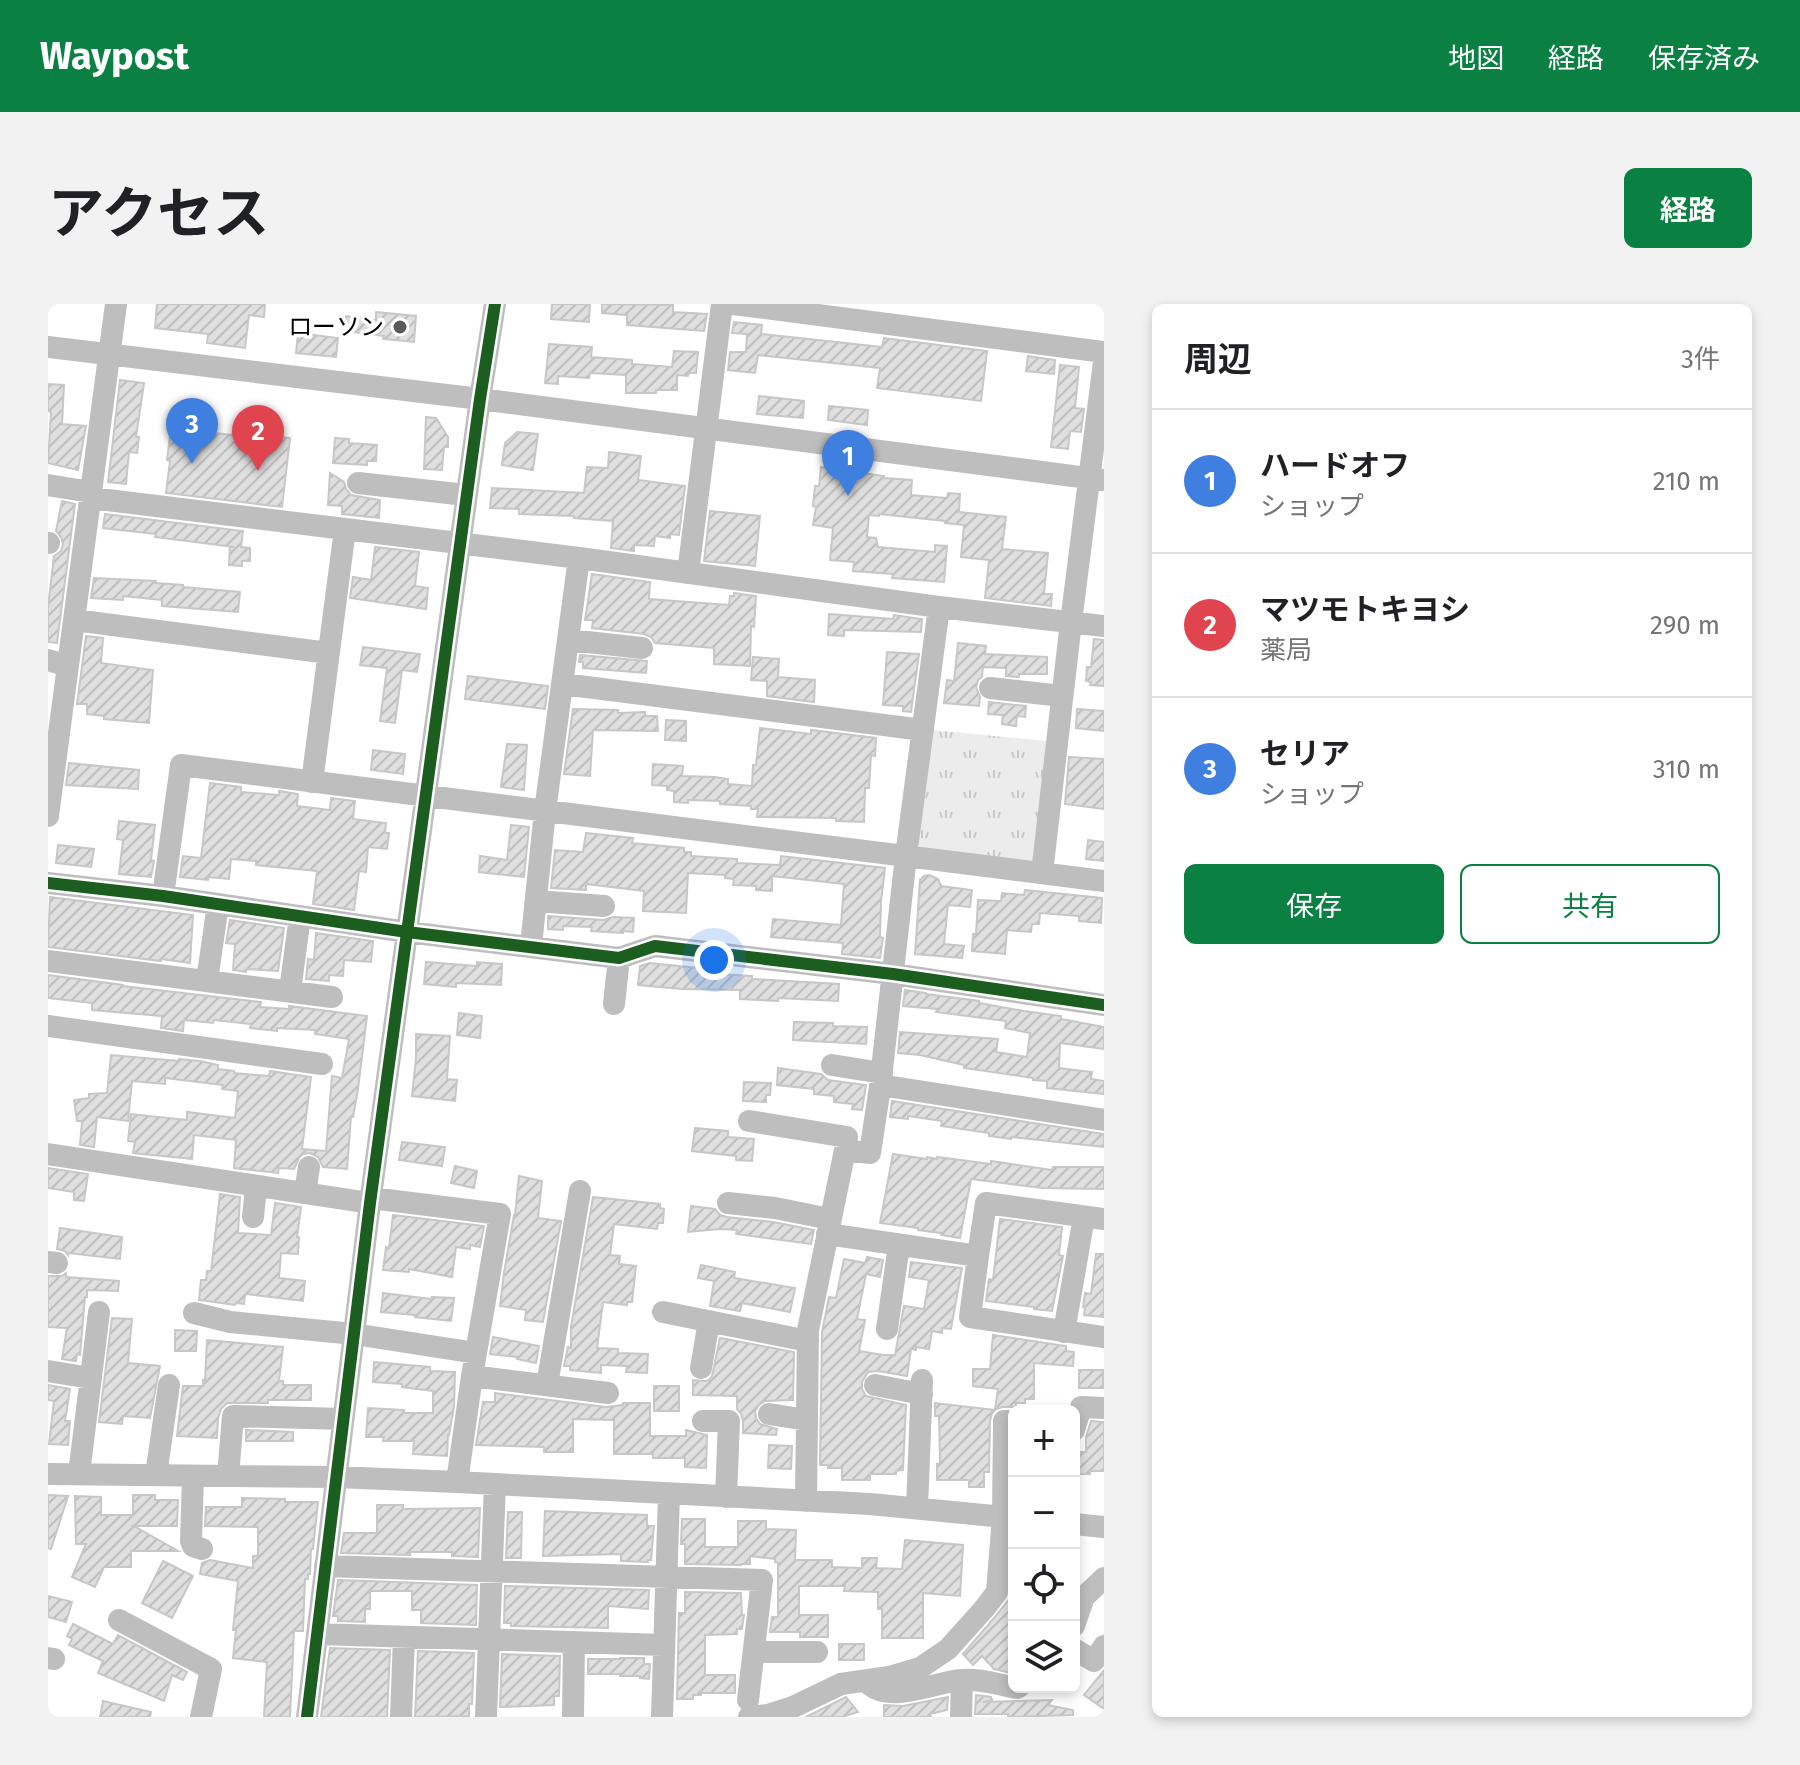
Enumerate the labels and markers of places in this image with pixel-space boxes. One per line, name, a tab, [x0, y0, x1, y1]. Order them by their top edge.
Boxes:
place label: ローソン	[288, 313, 384, 341]
marker: ローソン	[391, 318, 409, 336]
pin: 3	[166, 398, 218, 464]
pin: 2	[232, 405, 284, 471]
pin: 1	[822, 430, 874, 496]

